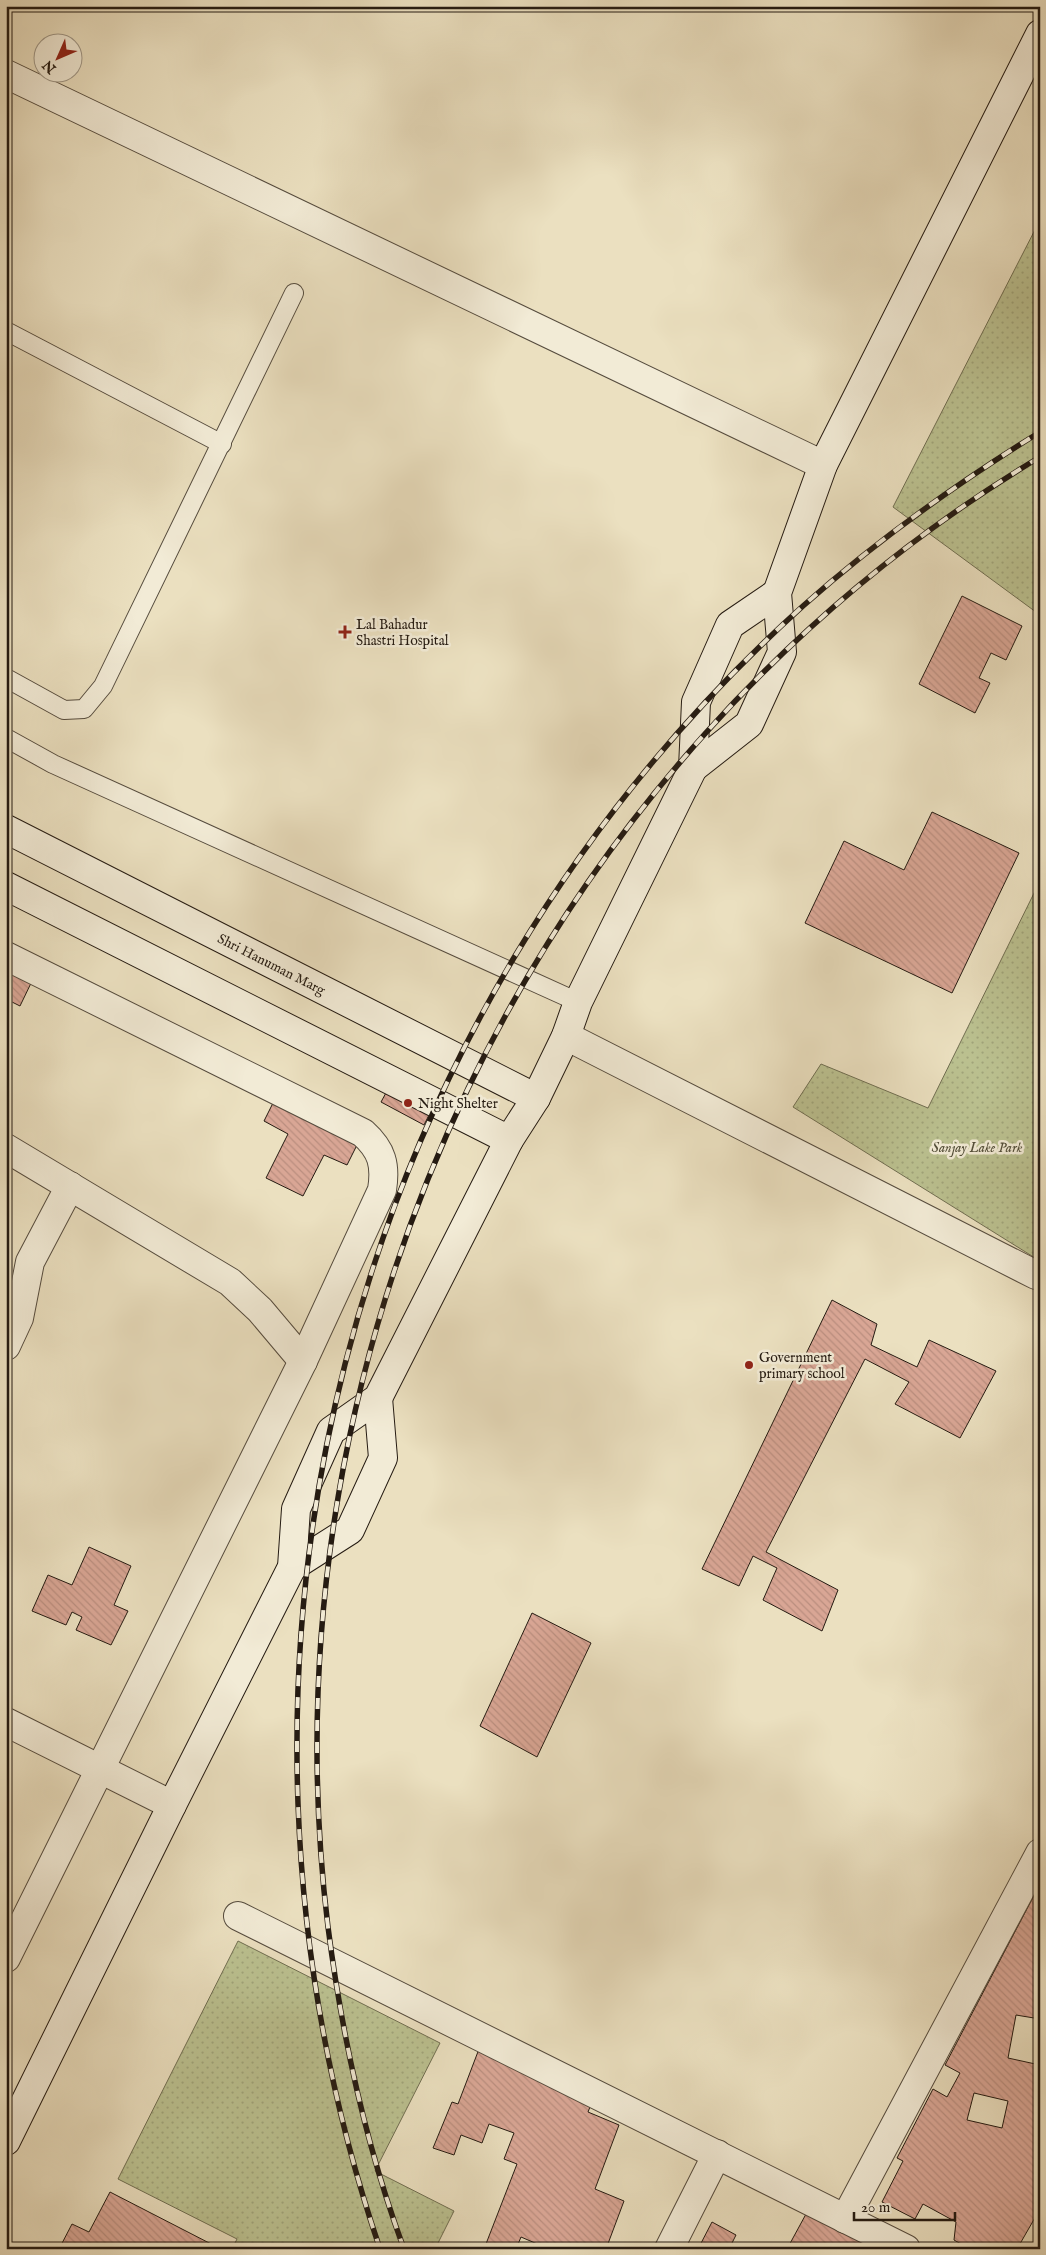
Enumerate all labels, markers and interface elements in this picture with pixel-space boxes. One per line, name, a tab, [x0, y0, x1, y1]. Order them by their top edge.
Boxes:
north arrow	[32, 32, 82, 82]
text: N	[39, 56, 61, 78]
place label: Lal Bahadur Shastri Hospital	[356, 616, 449, 650]
marker: Lal Bahadur Shastri Hospital	[338, 625, 352, 639]
street label: Shri Hanuman Marg	[214, 930, 329, 1000]
place label: Night Shelter	[418, 1095, 498, 1113]
marker: Night Shelter	[402, 1097, 414, 1109]
park label: Sanjay Lake Park	[932, 1139, 1023, 1157]
place label: Government primary school	[759, 1349, 845, 1383]
marker: Government primary school	[743, 1359, 755, 1371]
scale bar	[854, 2190, 955, 2222]
text: 20 m	[861, 2198, 891, 2217]

